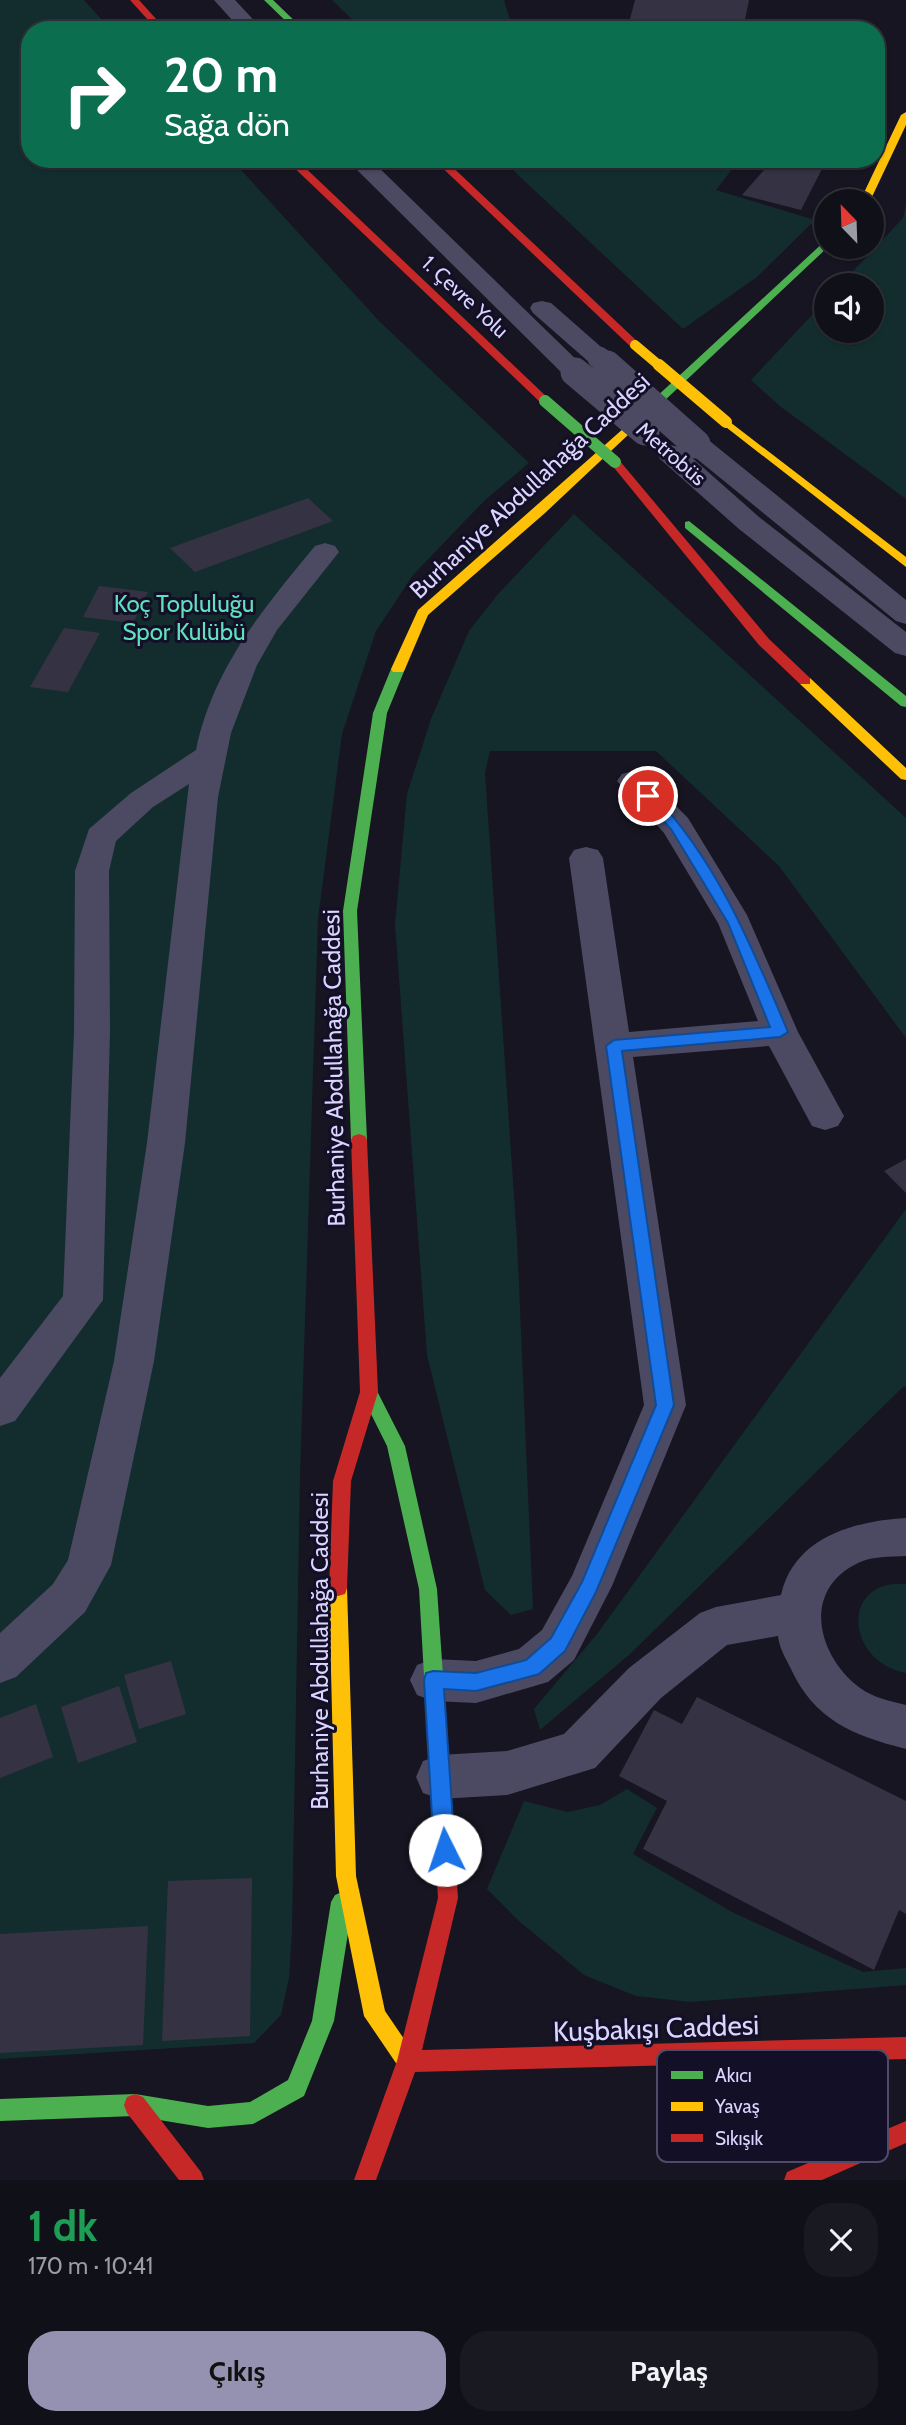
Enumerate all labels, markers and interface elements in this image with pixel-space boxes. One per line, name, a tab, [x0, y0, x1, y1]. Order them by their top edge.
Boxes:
text: 20 m	[164, 45, 278, 104]
icon: right	[49, 49, 140, 140]
text: Sağa dön	[164, 105, 290, 144]
north arrow	[814, 189, 884, 259]
map controls	[814, 189, 884, 343]
street label: 1. Çevre Yolu	[417, 250, 514, 343]
button: sound	[814, 273, 884, 343]
street label: Burhaniye Abdullahağa Caddesi	[404, 367, 656, 605]
street label: Metrobüs	[631, 417, 711, 491]
park label: Koç Topluluğu Spor Kulübü	[114, 589, 254, 646]
pin	[618, 766, 678, 826]
icon: arrive	[629, 777, 667, 815]
street label: Burhaniye Abdullahağa Caddesi	[316, 909, 351, 1227]
street label: Burhaniye Abdullahağa Caddesi	[305, 1492, 334, 1810]
position arrow	[408, 1813, 482, 1887]
street label: Kuşbakışı Caddesi	[552, 2007, 760, 2049]
legend	[657, 2050, 888, 2162]
text: Akıcı	[715, 2064, 752, 2087]
text: Yavaş	[714, 2095, 760, 2118]
text: Sıkışık	[715, 2127, 763, 2150]
text: 1 dk	[28, 2200, 97, 2252]
button: close	[804, 2203, 878, 2277]
text: 170 m · 10:41	[28, 2252, 153, 2280]
button: Çıkış	[28, 2331, 446, 2411]
button: Paylaş	[460, 2331, 878, 2411]

